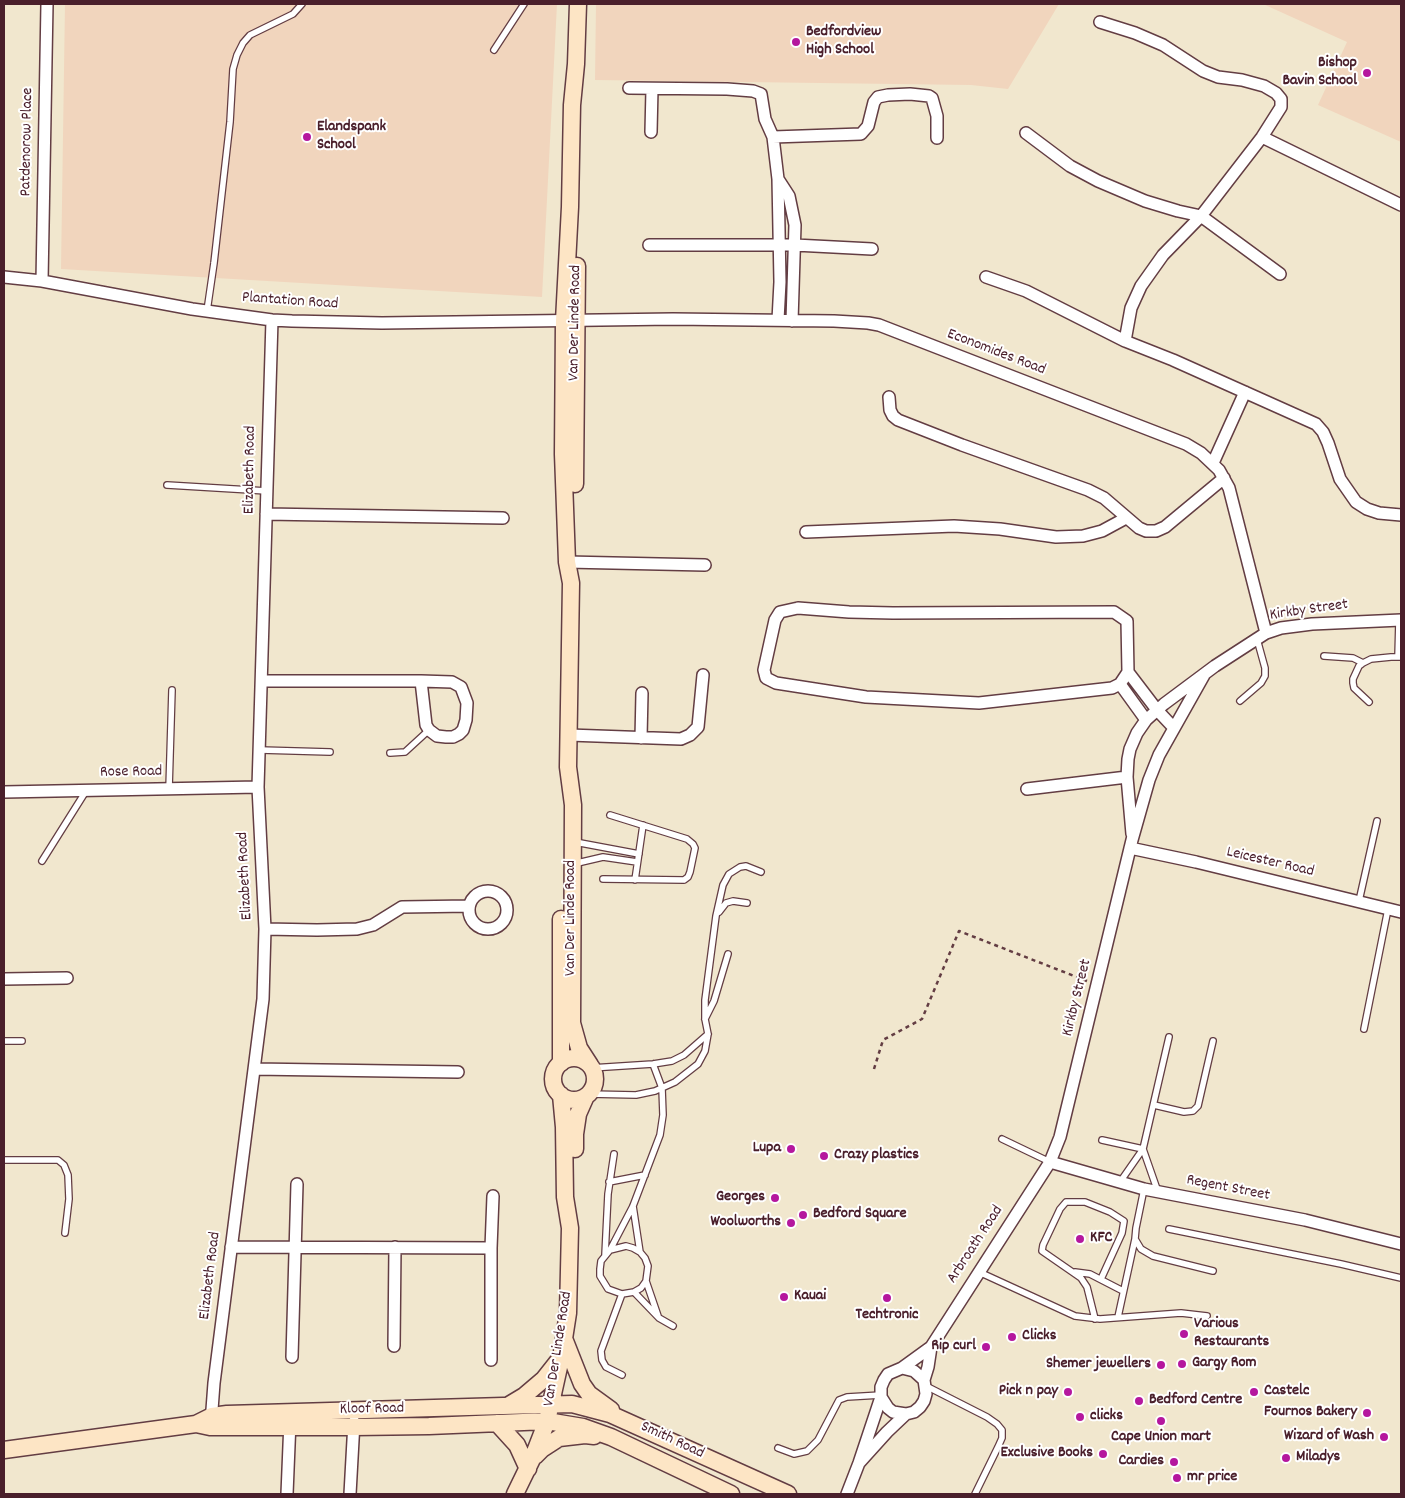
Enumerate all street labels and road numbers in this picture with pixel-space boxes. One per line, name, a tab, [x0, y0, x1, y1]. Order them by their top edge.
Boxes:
street label: Patdenorow Place	[17, 87, 39, 197]
street label: Van Der Linde Road	[565, 265, 587, 381]
street label: Plantation Road	[241, 289, 339, 315]
street label: Economides Road	[944, 325, 1048, 381]
street label: Elizabeth Road	[241, 426, 261, 514]
street label: Kirkby Street	[1269, 596, 1349, 626]
street label: Rose Road	[100, 763, 162, 783]
street label: Elizabeth Road	[234, 831, 258, 921]
street label: Leicester Road	[1224, 844, 1316, 882]
street label: Van Der Linde Road	[562, 860, 582, 976]
street label: Kirkby Street	[1059, 957, 1097, 1039]
street label: Regent Street	[1185, 1171, 1271, 1207]
street label: Arbroath Road	[944, 1202, 1008, 1288]
street label: Elizabeth Road	[196, 1231, 226, 1321]
street label: Van Der Linde Road	[540, 1290, 578, 1408]
street label: Kloof Road	[340, 1400, 404, 1420]
street label: Smith Road	[637, 1418, 707, 1464]

